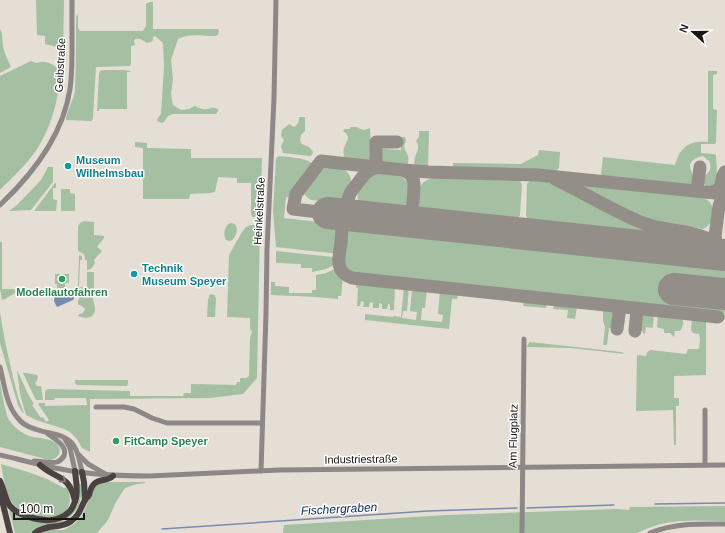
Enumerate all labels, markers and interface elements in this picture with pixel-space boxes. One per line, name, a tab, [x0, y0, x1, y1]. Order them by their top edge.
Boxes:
north arrow	[673, 12, 713, 52]
text: N	[677, 23, 691, 34]
street label: Geibstraße	[53, 38, 67, 92]
place label: Museum Wilhelmsbau	[76, 154, 144, 179]
marker: Museum Wilhelmsbau	[63, 161, 73, 171]
street label: Heinkelstraße	[251, 177, 267, 245]
place label: Technik Museum Speyer	[142, 262, 227, 287]
marker: Technik Museum Speyer	[129, 269, 139, 279]
marker: Modellautofahren	[57, 274, 67, 284]
place label: Modellautofahren	[16, 286, 108, 298]
street label: Am Flugplatz	[506, 404, 520, 468]
place label: FitCamp Speyer	[124, 435, 208, 447]
marker: FitCamp Speyer	[111, 436, 121, 446]
street label: Industriestraße	[324, 452, 398, 466]
one-way arrow	[58, 475, 65, 482]
scale bar	[14, 495, 84, 521]
water label: Fischergraben	[300, 500, 378, 518]
text: 100 m	[20, 502, 53, 516]

